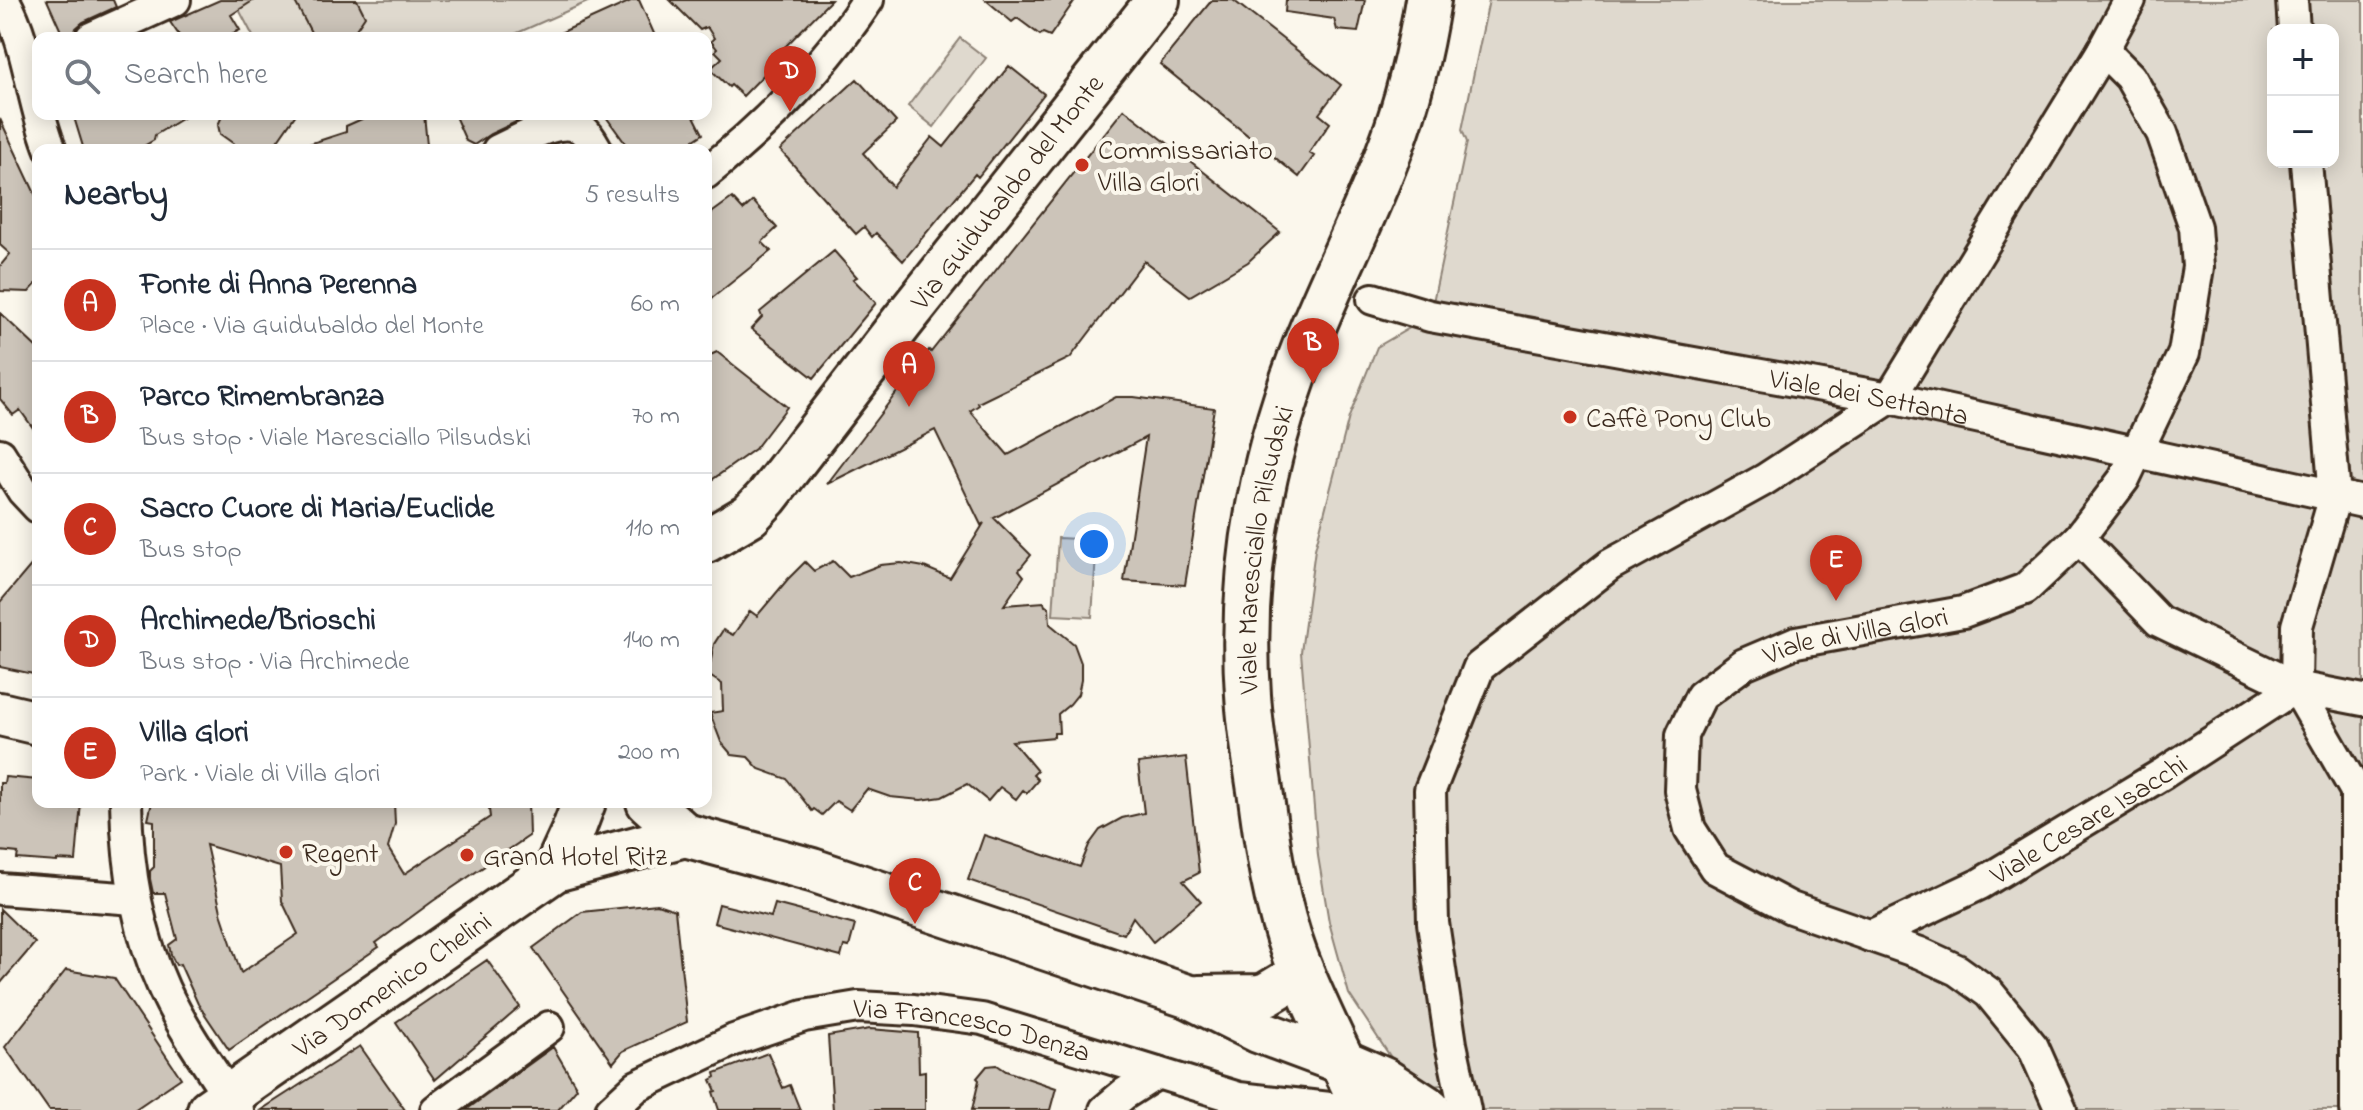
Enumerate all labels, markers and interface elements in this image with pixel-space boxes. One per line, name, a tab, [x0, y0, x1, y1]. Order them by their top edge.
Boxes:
map controls	[2267, 24, 2339, 168]
button: +	[2267, 24, 2339, 96]
search box	[32, 32, 712, 120]
pin: D	[764, 46, 816, 112]
icon: search	[60, 54, 104, 98]
text: Search here	[124, 54, 268, 98]
street label: Via Guidubaldo del Monte	[901, 66, 1116, 321]
button: −	[2267, 96, 2339, 168]
place label: Commissariato Villa Glori	[1097, 132, 1273, 205]
marker: Commissariato Villa Glori	[1073, 156, 1091, 174]
text: Nearby	[64, 171, 168, 221]
text: 5 results	[585, 177, 680, 215]
text: Fonte di Anna Perenna	[140, 264, 417, 308]
text: A	[82, 286, 98, 324]
text: 60 m	[631, 286, 680, 324]
text: Place · Via Guidubaldo del Monte	[140, 308, 484, 346]
pin: B	[1287, 318, 1339, 384]
pin: A	[883, 341, 935, 407]
street label: Viale dei Settanta	[1765, 360, 1972, 439]
text: Parco Rimembranza	[140, 376, 384, 420]
text: B	[81, 398, 99, 436]
text: 70 m	[631, 398, 680, 436]
place label: Caffè Pony Club	[1586, 400, 1771, 441]
street label: Viale Maresciallo Pilsudski	[1229, 401, 1307, 696]
marker: Caffè Pony Club	[1561, 408, 1579, 426]
text: Bus stop · Viale Maresciallo Pilsudski	[140, 420, 531, 458]
text: Sacro Cuore di Maria/Euclide	[140, 488, 494, 532]
text: C	[83, 510, 97, 548]
text: 110 m	[626, 510, 680, 548]
your location	[1074, 524, 1114, 564]
text: Bus stop	[140, 532, 242, 570]
pin: E	[1810, 535, 1862, 601]
street label: Viale di Villa Glori	[1757, 598, 1952, 678]
text: Archimede/Brioschi	[140, 600, 376, 644]
text: D	[80, 622, 100, 660]
text: 140 m	[623, 622, 680, 660]
text: Bus stop · Via Archimede	[140, 644, 410, 682]
text: Villa Glori	[140, 712, 249, 756]
text: E	[82, 734, 98, 772]
text: 200 m	[618, 734, 680, 772]
street label: Viale Cesare Isacchi	[1983, 746, 2197, 898]
text: Park · Viale di Villa Glori	[140, 756, 380, 794]
place label: Regent	[302, 835, 378, 876]
place label: Grand Hotel Ritz	[483, 838, 667, 879]
marker: Regent	[277, 843, 295, 861]
marker: Grand Hotel Ritz	[458, 846, 476, 864]
pin: C	[889, 858, 941, 924]
street label: Via Domenico Chelini	[285, 903, 501, 1070]
street label: Via Francesco Denza	[851, 990, 1095, 1075]

